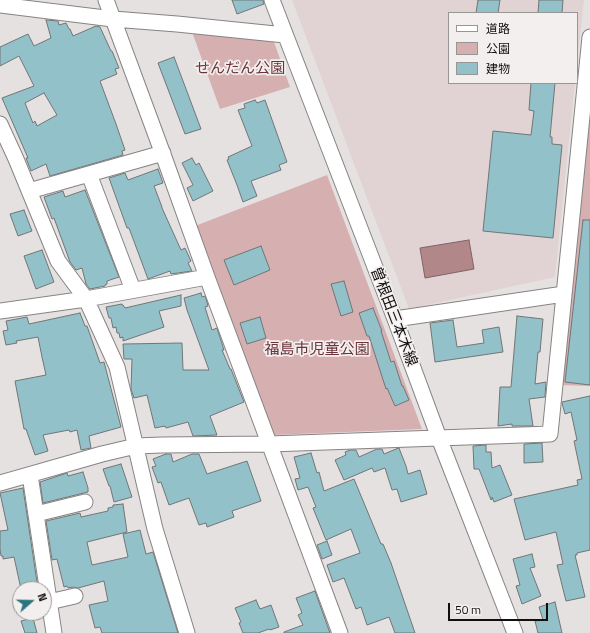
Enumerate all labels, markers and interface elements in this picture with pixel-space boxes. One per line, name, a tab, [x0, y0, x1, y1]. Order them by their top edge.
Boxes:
legend	[448, 12, 578, 84]
text: 道路	[486, 19, 510, 38]
text: 公園	[486, 39, 510, 58]
text: 建物	[486, 59, 510, 78]
park label: せんだん公園	[195, 60, 285, 78]
street label: 曽根田三本木線	[366, 265, 420, 369]
park label: 福島市児童公園	[265, 341, 369, 359]
north arrow	[12, 581, 52, 621]
text: N	[34, 591, 51, 604]
scale bar	[450, 595, 550, 621]
text: 50 m	[455, 600, 481, 619]

